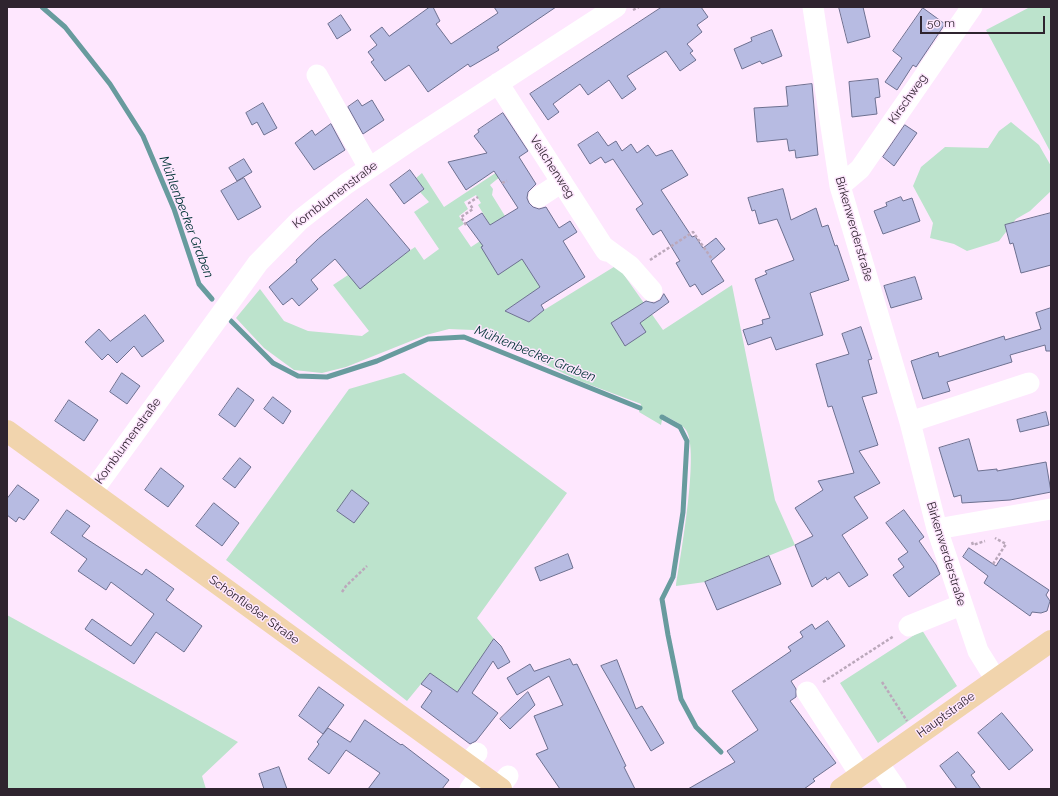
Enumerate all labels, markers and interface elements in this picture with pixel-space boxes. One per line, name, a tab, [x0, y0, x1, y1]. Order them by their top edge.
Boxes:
scale bar	[922, 8, 1047, 34]
text: 50 m	[927, 16, 955, 30]
street label: Kirschweg	[886, 71, 930, 127]
street label: Veilchenweg	[526, 133, 578, 201]
water label: Mühlenbecker Graben	[156, 154, 216, 280]
street label: Kornblumenstraße	[290, 158, 380, 232]
street label: Birkenwerderstraße	[832, 175, 876, 283]
water label: Mühlenbecker Graben	[472, 323, 598, 385]
street label: Kornblumenstraße	[92, 395, 164, 487]
street label: Birkenwerderstraße	[923, 500, 969, 608]
street label: Schönfließer Straße	[206, 572, 302, 648]
street label: Hauptstraße	[914, 689, 978, 741]

